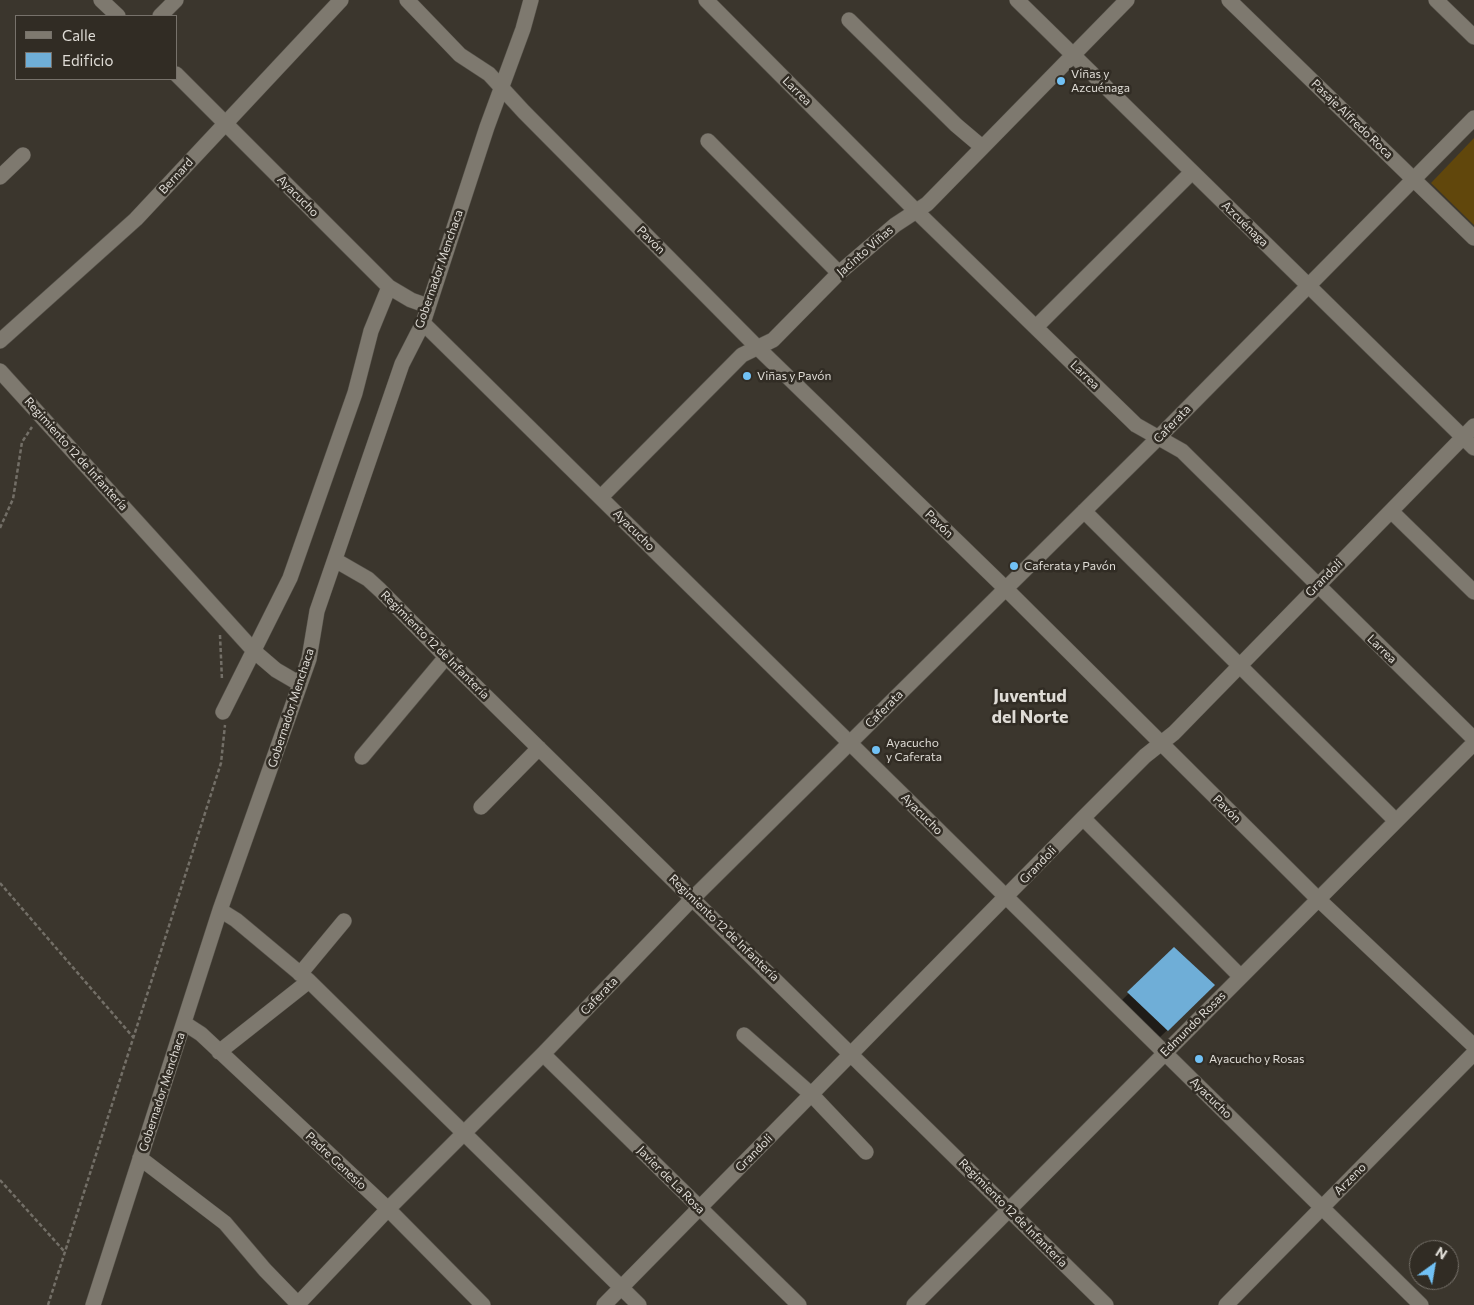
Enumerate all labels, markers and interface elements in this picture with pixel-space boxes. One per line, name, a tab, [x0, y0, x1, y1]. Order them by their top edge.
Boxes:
legend	[15, 15, 178, 80]
text: Calle	[62, 26, 96, 44]
text: Edificio	[62, 51, 113, 69]
place label: Viñas y Azcuénaga	[1071, 67, 1130, 95]
street label: Larrea	[779, 73, 815, 109]
marker: Viñas y Azcuénaga	[1055, 75, 1067, 87]
street label: Pasaje Alfredo Roca	[1308, 76, 1396, 162]
street label: Bernard	[156, 155, 196, 197]
street label: Ayacucho	[274, 172, 322, 220]
street label: Azcuénaga	[1219, 198, 1271, 250]
street label: Gobernador Menchaca	[412, 208, 466, 330]
street label: Pavón	[634, 223, 668, 257]
street label: Jacinto Viñas	[834, 223, 896, 279]
street label: Larrea	[1067, 358, 1103, 392]
place label: Viñas y Pavón	[757, 369, 831, 383]
marker: Viñas y Pavón	[741, 370, 753, 382]
street label: Regimiento 12 de Infantería	[21, 394, 131, 514]
street label: Caferata	[1150, 402, 1194, 446]
street label: Ayacucho	[610, 506, 658, 554]
street label: Pavón	[922, 507, 956, 541]
street label: Grandoli	[1302, 556, 1346, 600]
place label: Caferata y Pavón	[1024, 559, 1116, 573]
marker: Caferata y Pavón	[1008, 560, 1020, 572]
street label: Regimiento 12 de Infantería	[378, 588, 492, 702]
street label: Larrea	[1364, 632, 1400, 666]
street label: Gobernador Menchaca	[265, 647, 317, 769]
district label: Juventud del Norte	[991, 685, 1069, 728]
street label: Caferata	[862, 687, 906, 731]
place label: Ayacucho y Caferata	[886, 736, 942, 764]
marker: Ayacucho y Caferata	[870, 744, 882, 756]
street label: Ayacucho	[898, 790, 946, 838]
street label: Pavón	[1210, 792, 1244, 826]
street label: Grandoli	[1017, 843, 1059, 887]
street label: Regimiento 12 de Infantería	[666, 872, 782, 984]
street label: Caferata	[577, 974, 621, 1018]
street label: Edmundo Rosas	[1157, 988, 1229, 1060]
street label: Gobernador Menchaca	[136, 1031, 188, 1153]
place label: Ayacucho y Rosas	[1209, 1052, 1305, 1066]
marker: Ayacucho y Rosas	[1193, 1053, 1205, 1065]
street label: Ayacucho	[1187, 1074, 1235, 1122]
street label: Padre Genesio	[303, 1129, 369, 1193]
street label: Grandoli	[732, 1131, 776, 1175]
street label: Javier de La Rosa	[634, 1143, 708, 1217]
street label: Regimiento 12 de Infantería	[956, 1156, 1070, 1270]
street label: Arzeno	[1331, 1160, 1369, 1198]
north arrow	[1409, 1240, 1459, 1290]
text: N	[1433, 1243, 1451, 1263]

